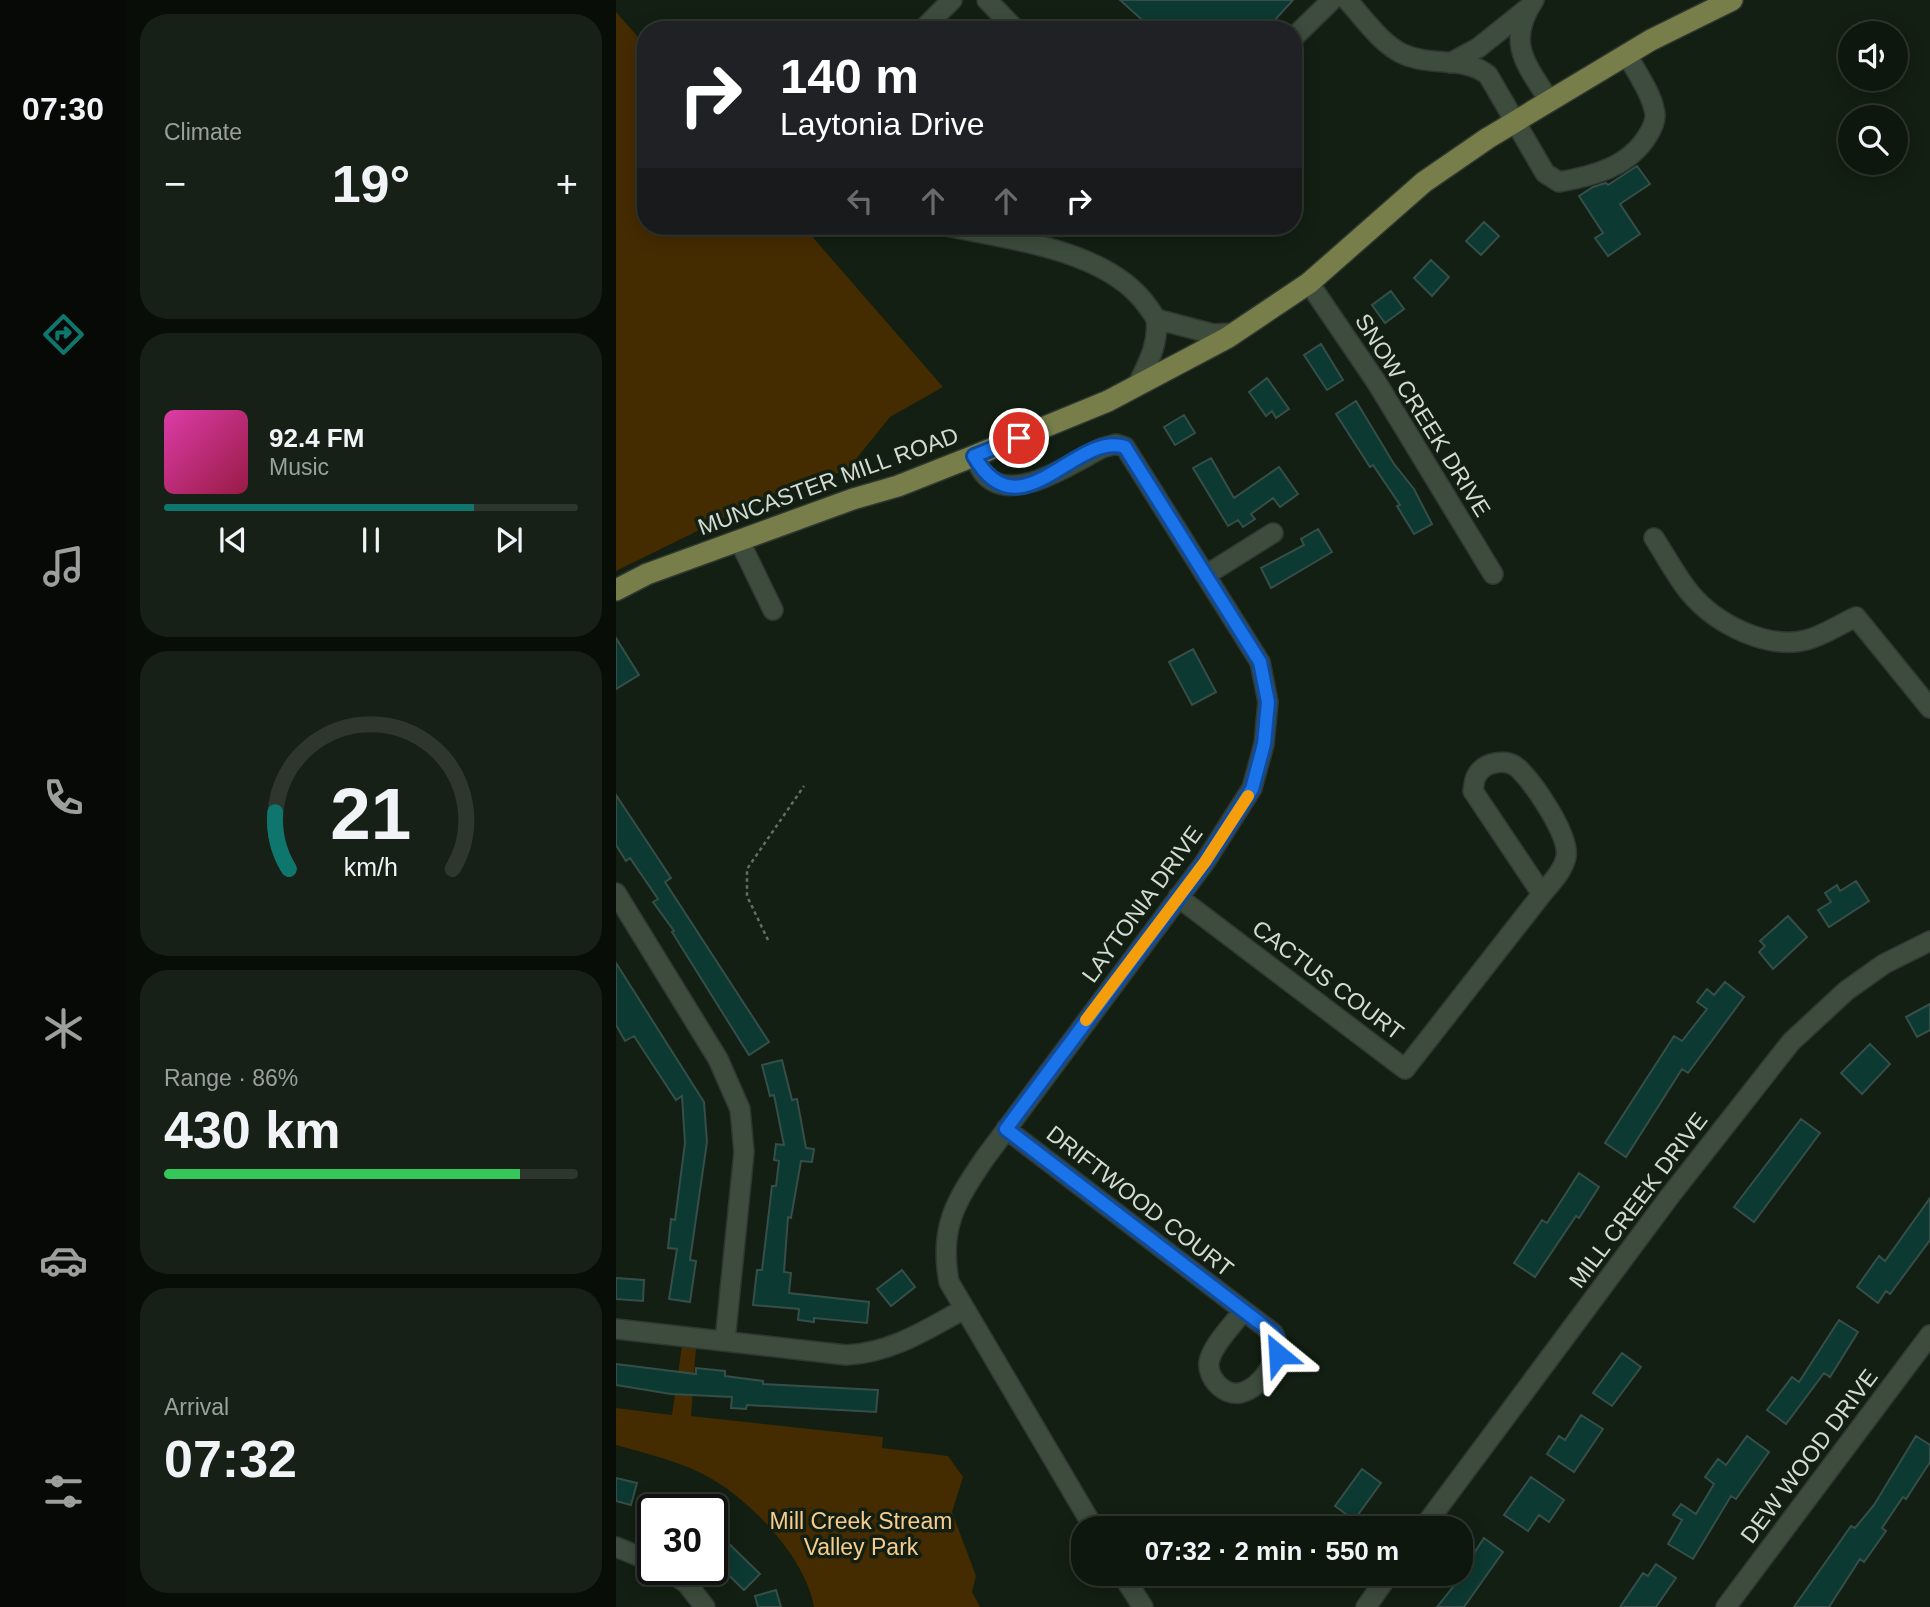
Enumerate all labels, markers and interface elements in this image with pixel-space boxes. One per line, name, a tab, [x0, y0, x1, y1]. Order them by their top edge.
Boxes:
map controls	[1838, 21, 1908, 175]
button: sound	[1838, 21, 1908, 91]
icon: right	[665, 49, 756, 140]
text: 140 m	[780, 49, 919, 103]
text: 07:30	[22, 91, 104, 127]
button: search	[1838, 105, 1908, 175]
text: Laytonia Drive	[780, 106, 985, 142]
text: Climate	[164, 119, 242, 145]
text: 19°	[332, 155, 410, 213]
text: −	[164, 163, 186, 205]
text: +	[556, 163, 578, 205]
icon: left	[841, 182, 879, 220]
icon: ahead	[914, 182, 952, 220]
icon: ahead	[987, 182, 1025, 220]
icon: right	[1060, 182, 1098, 220]
street label: SNOW CREEK DRIVE	[1350, 309, 1496, 521]
icon: directions	[39, 310, 88, 359]
pin	[989, 408, 1049, 468]
icon: arrive	[1000, 419, 1038, 457]
street label: MUNCASTER MILL ROAD	[694, 422, 962, 540]
text: 92.4 FM	[269, 423, 364, 453]
text: Music	[269, 454, 329, 480]
icon: previous	[214, 521, 252, 559]
icon: pause	[352, 521, 390, 559]
icon: next	[490, 521, 528, 559]
icon: music	[39, 542, 88, 591]
icon: phone	[39, 773, 88, 822]
text: 21	[331, 774, 411, 855]
street label: LAYTONIA DRIVE	[1077, 821, 1207, 987]
text: km/h	[344, 853, 398, 881]
street label: CACTUS COURT	[1247, 915, 1409, 1045]
icon: climate	[39, 1004, 88, 1053]
text: Range · 86%	[164, 1065, 298, 1091]
text: 430 km	[164, 1101, 340, 1159]
street label: MILL CREEK DRIVE	[1564, 1107, 1712, 1293]
street label: DRIFTWOOD COURT	[1042, 1120, 1238, 1282]
icon: car	[39, 1236, 88, 1285]
position arrow	[1241, 1317, 1315, 1391]
street label: DEW WOOD DRIVE	[1735, 1364, 1883, 1548]
text: Arrival	[164, 1394, 229, 1420]
text: 07:32	[164, 1430, 297, 1488]
icon: filters	[39, 1467, 88, 1516]
speed limit sign: 30	[637, 1494, 728, 1585]
park label: Mill Creek Stream Valley Park	[770, 1508, 952, 1560]
text: 07:32 · 2 min · 550 m	[1145, 1536, 1399, 1566]

